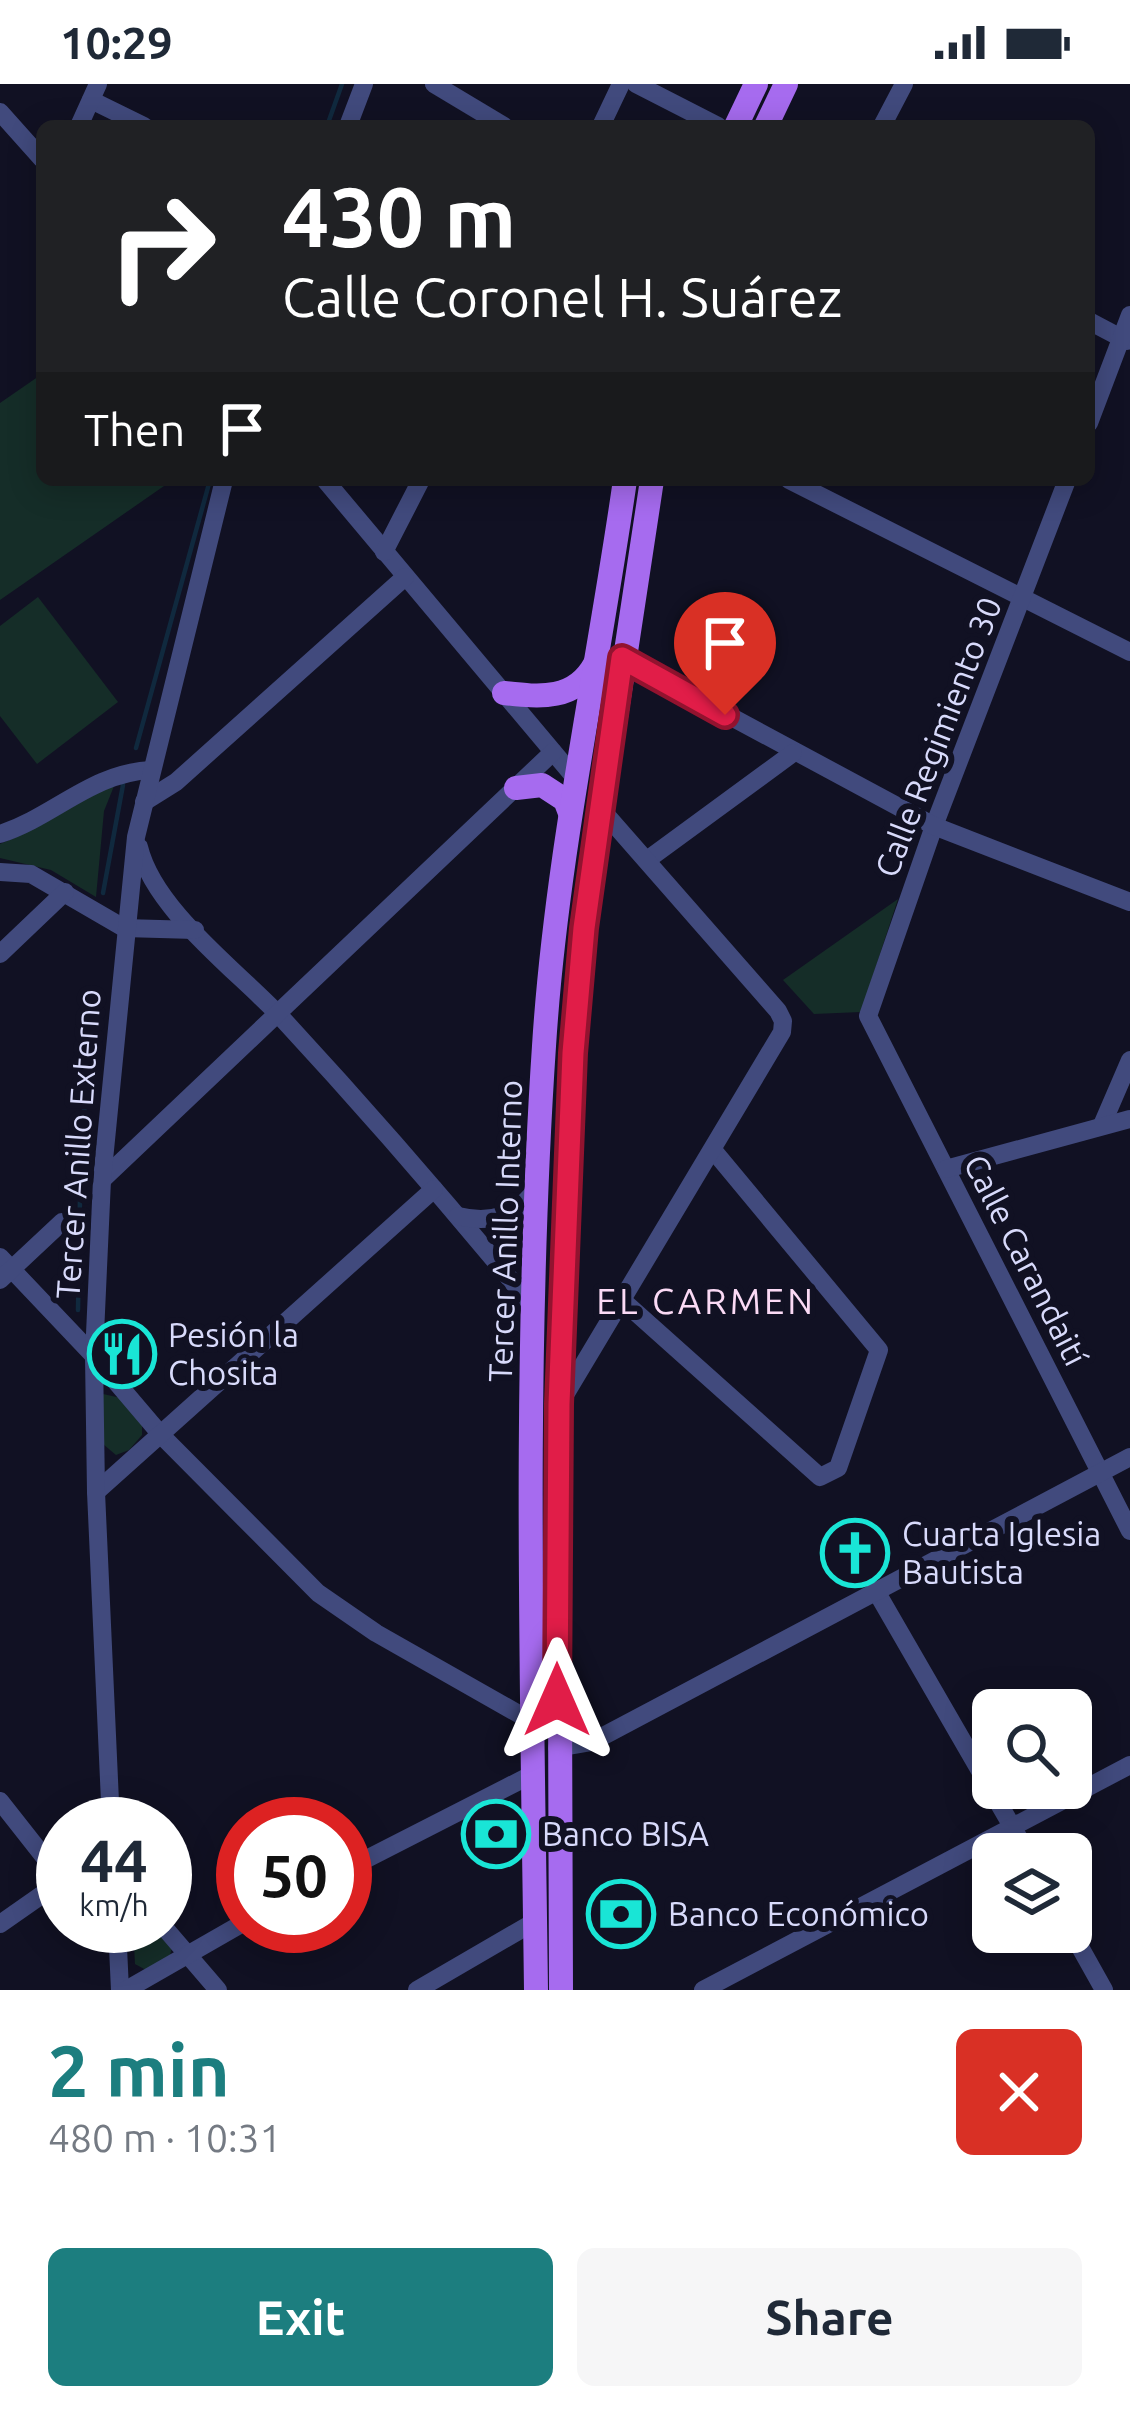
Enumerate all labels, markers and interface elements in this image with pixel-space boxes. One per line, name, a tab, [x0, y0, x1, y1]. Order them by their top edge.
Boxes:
text: 10:29	[60, 17, 173, 68]
icon: right	[84, 168, 240, 324]
text: 430 m	[282, 169, 516, 263]
text: Calle Coronel H. Suárez	[282, 267, 842, 327]
icon: arrive	[209, 396, 275, 462]
text: Then	[84, 404, 185, 455]
pin	[674, 592, 776, 715]
street label: Calle Regimiento 30	[867, 592, 1008, 882]
icon: arrive	[692, 610, 758, 676]
street label: Tercer Anillo Externo	[48, 988, 107, 1300]
street label: Tercer Anillo Interno	[481, 1079, 528, 1383]
street label: Calle Carandaití	[958, 1148, 1096, 1372]
district label: EL CARMEN	[596, 1280, 816, 1321]
place label: Pesión la Chosita	[168, 1316, 299, 1391]
restaurant icon: Pesión la Chosita	[87, 1319, 157, 1389]
place label: Cuarta Iglesia Bautista	[902, 1515, 1101, 1590]
church icon: Cuarta Iglesia Bautista	[820, 1518, 890, 1588]
position arrow	[494, 1637, 620, 1763]
map controls	[972, 1689, 1092, 1953]
button: search	[972, 1689, 1092, 1809]
speed limit sign: 50	[216, 1797, 372, 1953]
bank icon: Banco BISA	[461, 1799, 531, 1869]
place label: Banco BISA	[542, 1815, 710, 1852]
text: 44	[80, 1826, 148, 1893]
button: layers	[972, 1833, 1092, 1953]
bank icon: Banco Económico	[586, 1879, 656, 1949]
text: km/h	[79, 1888, 149, 1922]
place label: Banco Económico	[668, 1895, 929, 1932]
button: close	[956, 2029, 1082, 2155]
text: 2 min	[48, 2030, 230, 2111]
text: 480 m · 10:31	[48, 2116, 282, 2159]
button: Exit	[48, 2248, 553, 2386]
button: Share	[577, 2248, 1082, 2386]

